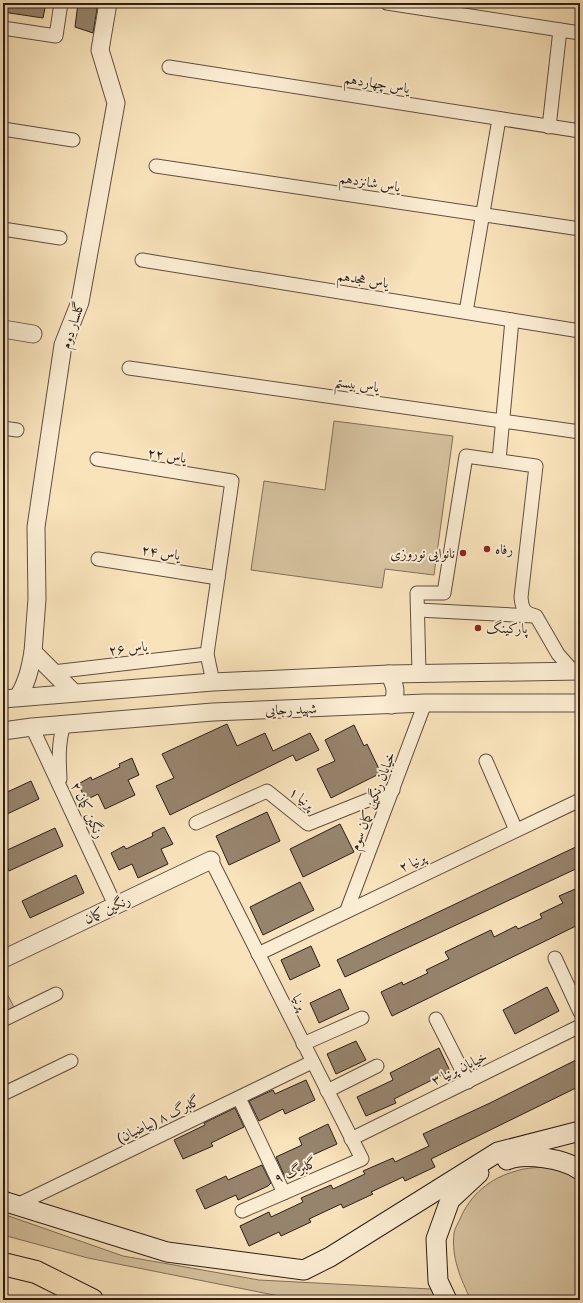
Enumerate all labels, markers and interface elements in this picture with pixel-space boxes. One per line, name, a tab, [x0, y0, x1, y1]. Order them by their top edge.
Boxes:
street label: یاس چهاردهم	[342, 70, 412, 102]
street label: یاس شانزدهم	[337, 169, 403, 201]
street label: یاس هجدهم	[335, 267, 391, 297]
street label: گلسار دوم	[57, 299, 92, 352]
street label: یاس بیستم	[333, 373, 382, 401]
street label: یاس ۲۲	[146, 444, 189, 468]
street label: یاس ۲۴	[140, 541, 183, 565]
place label: رفاه	[495, 541, 513, 559]
marker: رفاه	[482, 544, 492, 554]
place label: نانوایی نوروزی	[390, 545, 455, 563]
marker: نانوایی نوروزی	[458, 548, 468, 558]
place label: پارکینگ	[486, 619, 529, 639]
marker: پارکینگ	[473, 623, 483, 633]
street label: یاس ۲۶	[108, 638, 150, 660]
street label: شهید رجایی	[265, 700, 317, 720]
street label: خیابان رنگین کمان سوم	[345, 749, 403, 854]
street label: رنگین کمان ۲	[66, 779, 109, 842]
street label: پرنیا ۱	[285, 783, 319, 815]
street label: پرنیا ۲	[396, 848, 430, 877]
street label: رنگین کمان	[81, 890, 134, 928]
street label: پرنیا	[287, 991, 311, 1015]
street label: خیابان پرنیا ۳	[429, 1048, 490, 1090]
street label: گلبرگ ۸ (بیاضیان)	[114, 1092, 203, 1148]
street label: گلبرگ ۹	[271, 1154, 319, 1188]

